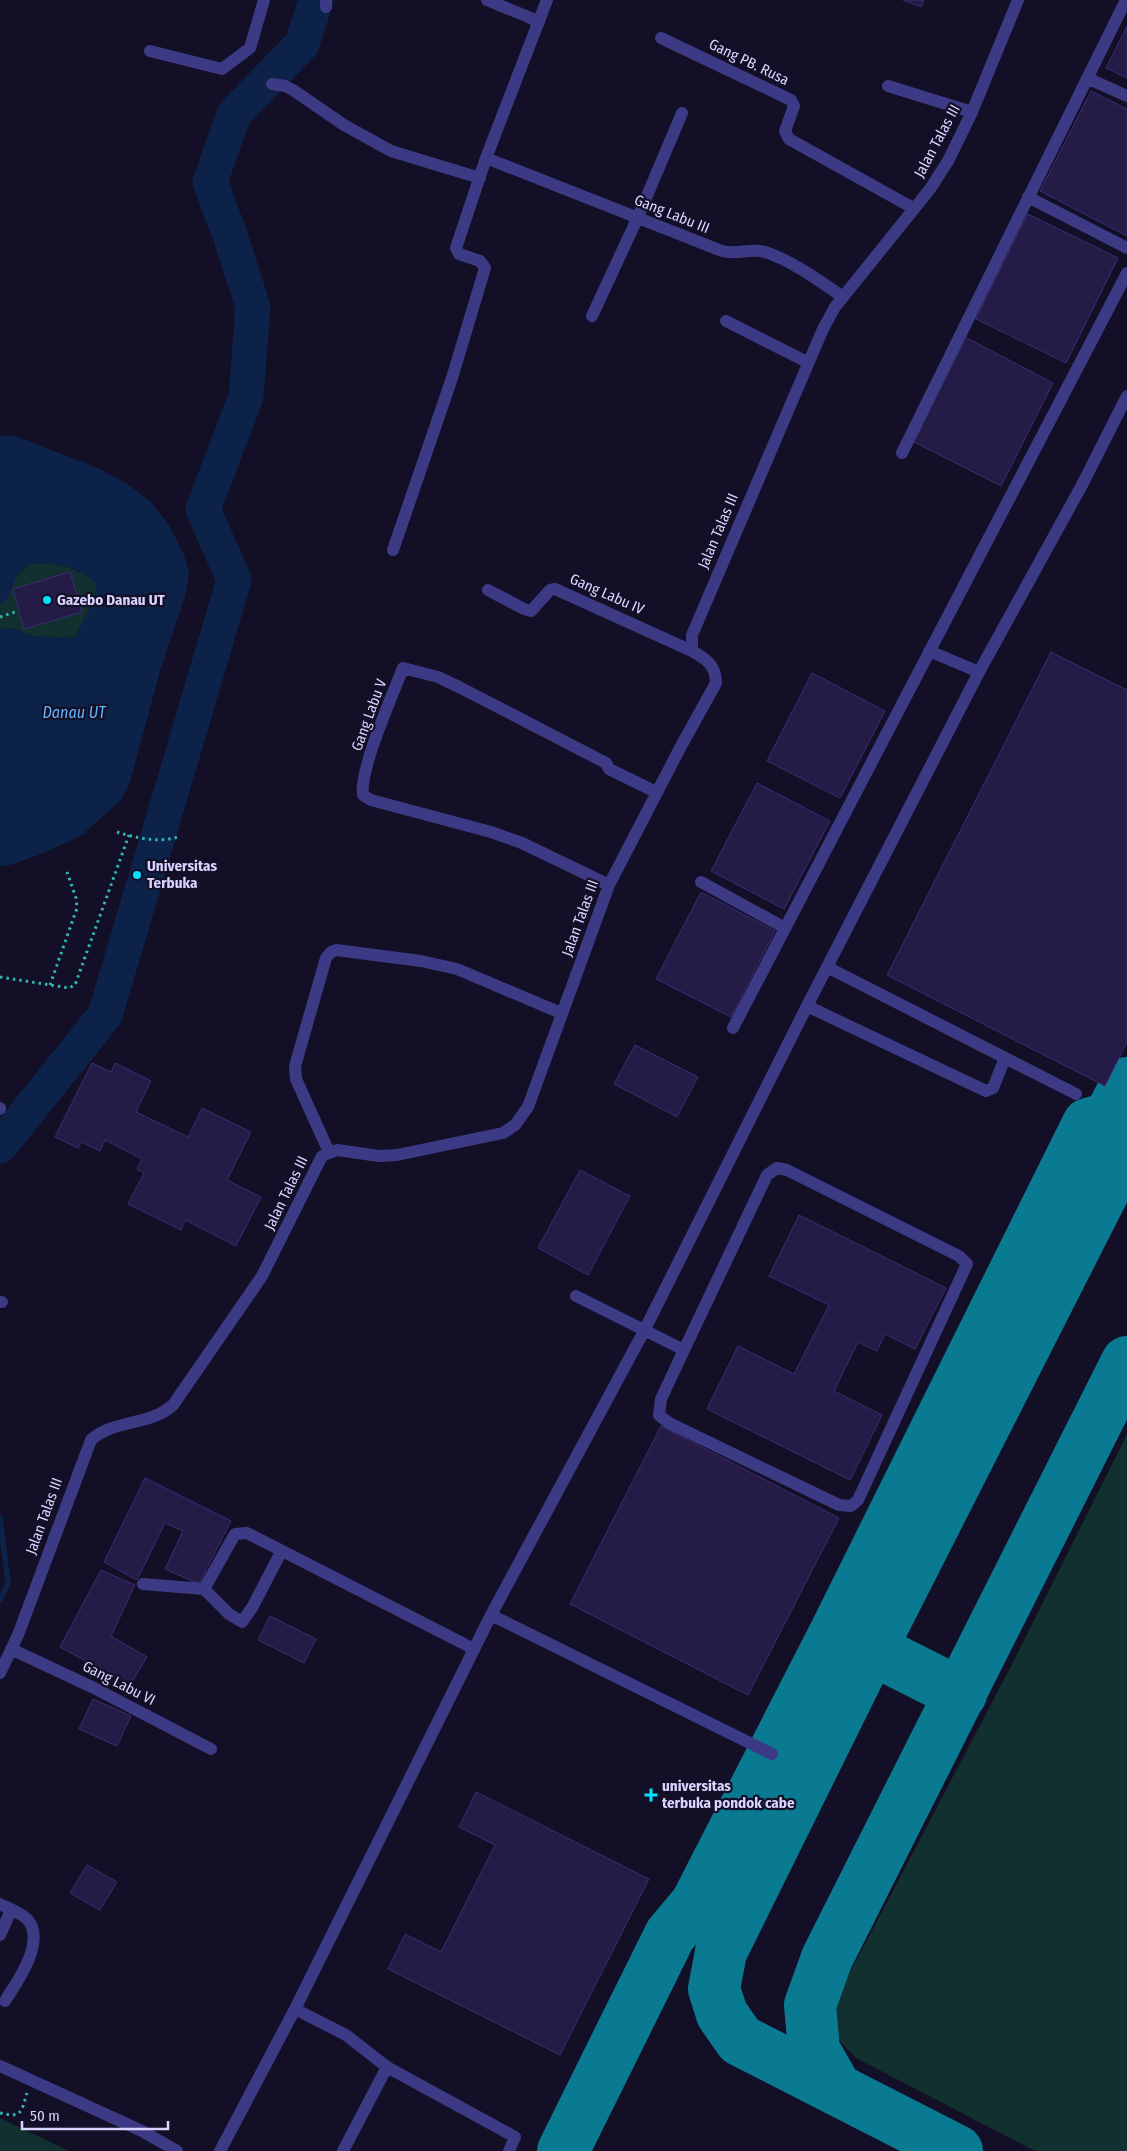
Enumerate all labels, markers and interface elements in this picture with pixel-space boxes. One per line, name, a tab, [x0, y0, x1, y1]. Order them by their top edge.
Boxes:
street label: Gang PB. Rusa	[706, 35, 792, 89]
street label: Jalan Talas III	[910, 101, 964, 181]
street label: Gang Labu III	[632, 191, 712, 237]
street label: Jalan Talas III	[694, 491, 742, 571]
street label: Gang Labu IV	[567, 570, 647, 618]
place label: Gazebo Danau UT	[57, 591, 166, 609]
marker: Gazebo Danau UT	[41, 594, 53, 606]
street label: Gang Labu V	[348, 676, 390, 753]
water label: Danau UT	[42, 703, 107, 722]
place label: Universitas Terbuka	[147, 857, 217, 892]
marker: Universitas Terbuka	[131, 869, 143, 881]
street label: Jalan Talas III	[558, 877, 602, 959]
street label: Jalan Talas III	[260, 1153, 312, 1233]
street label: Jalan Talas III	[22, 1475, 66, 1557]
street label: Gang Labu VI	[80, 1657, 158, 1709]
place label: universitas terbuka pondok cabe	[662, 1777, 795, 1812]
marker: universitas terbuka pondok cabe	[644, 1788, 658, 1802]
scale bar	[22, 2098, 169, 2130]
text: 50 m	[30, 2107, 60, 2125]

